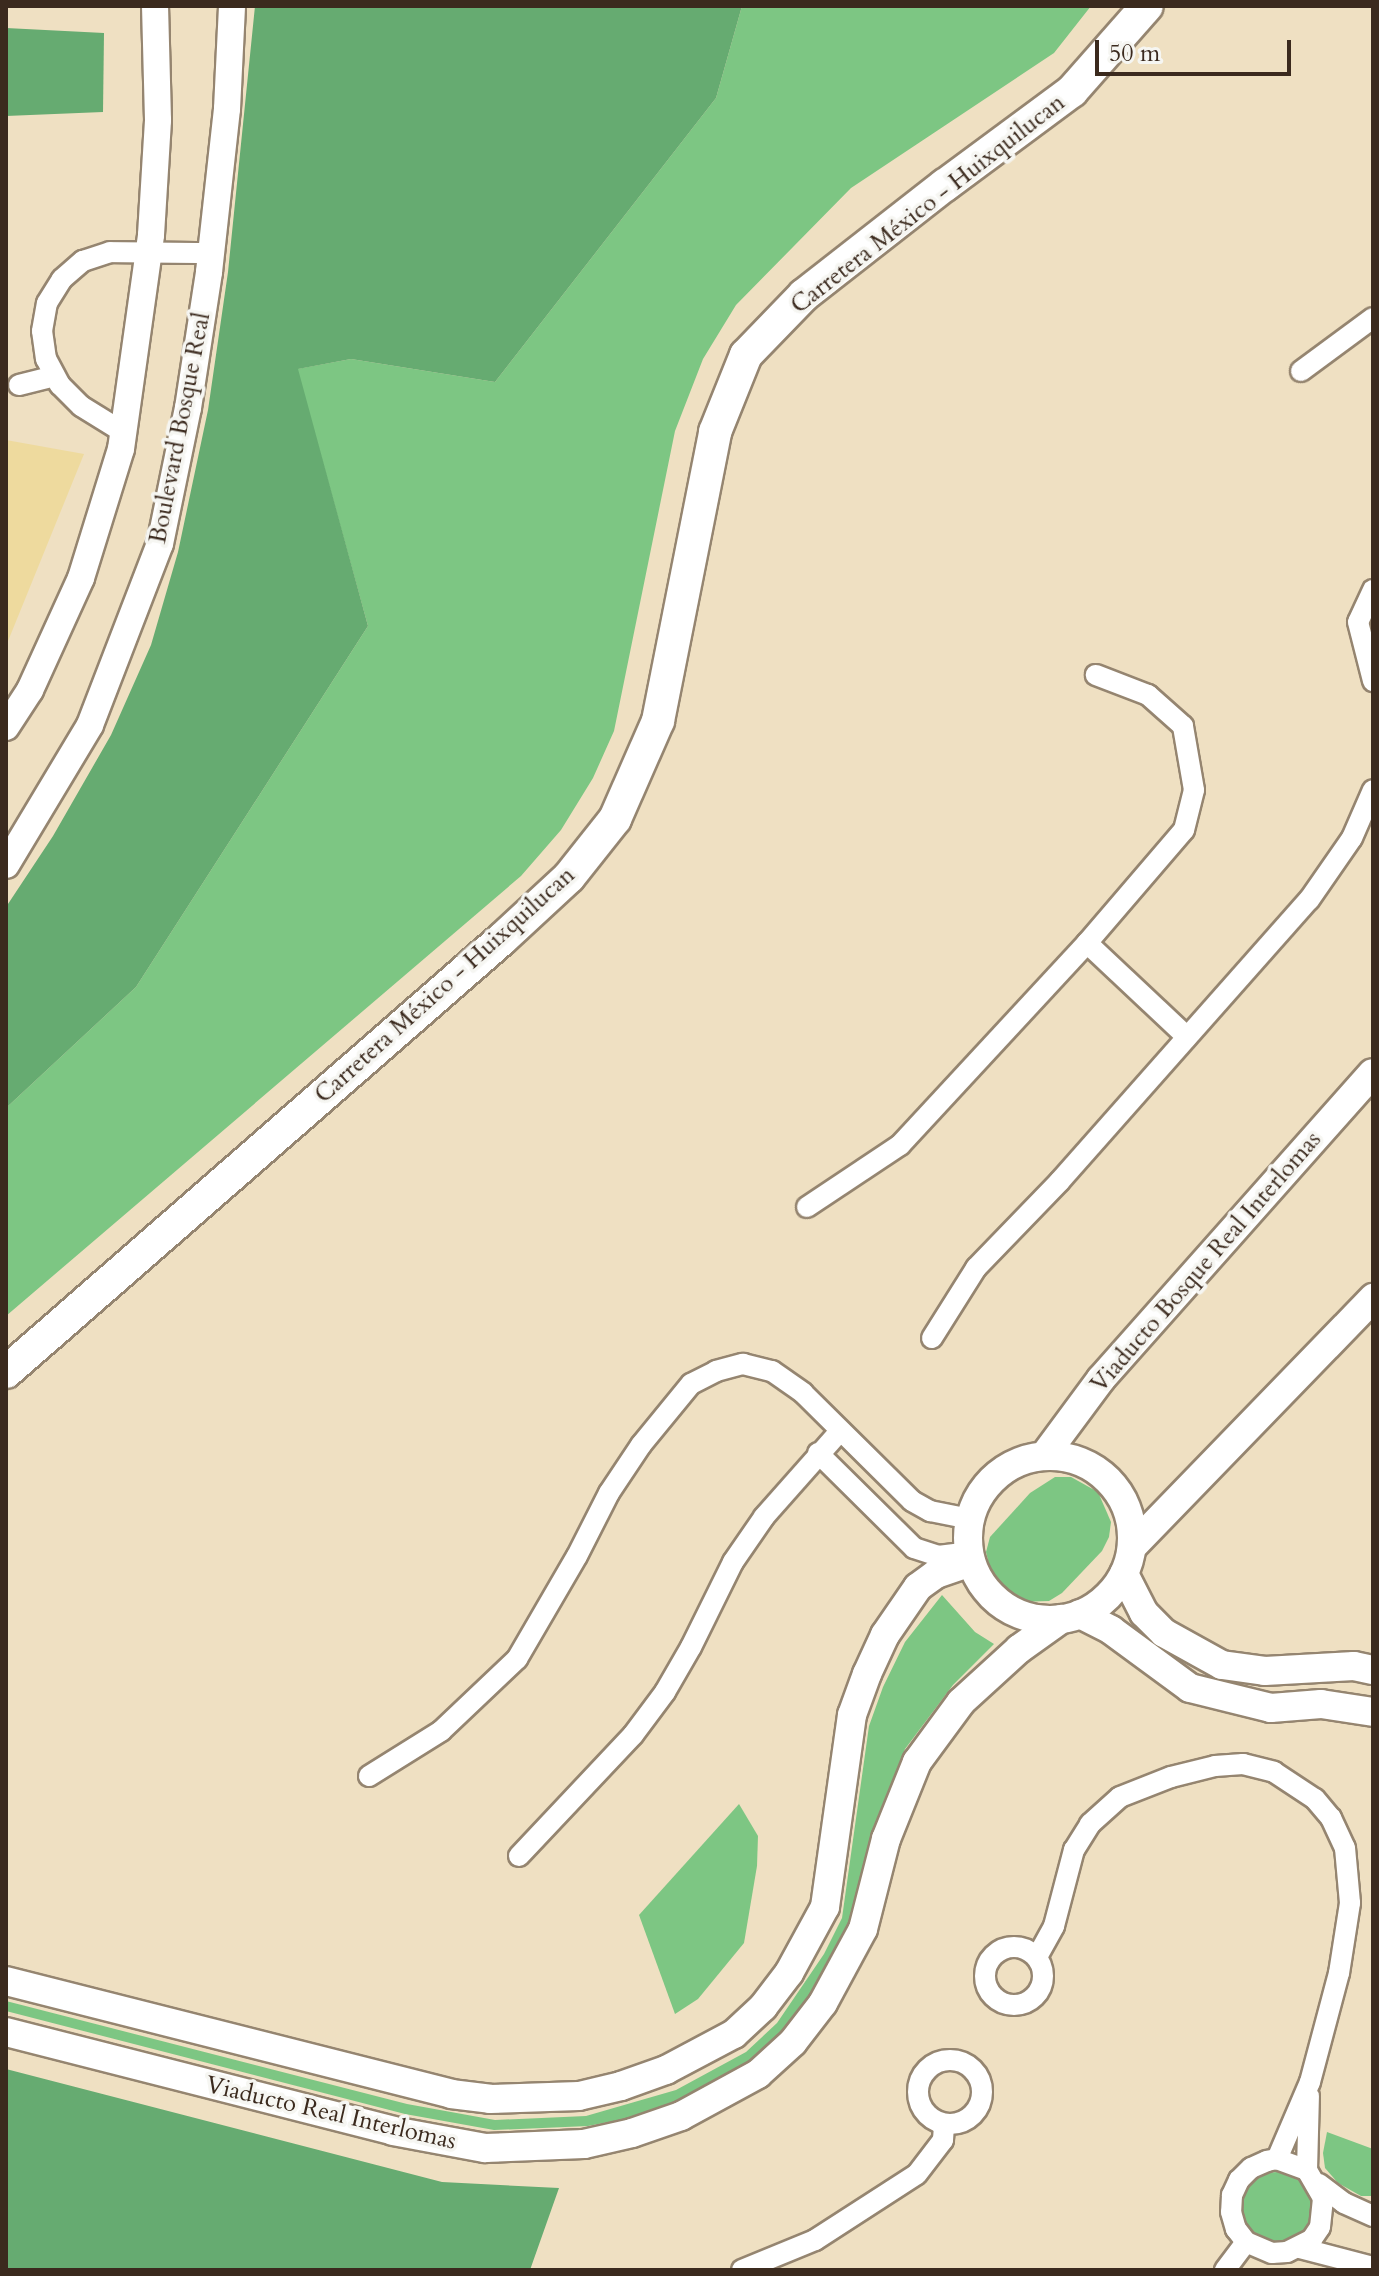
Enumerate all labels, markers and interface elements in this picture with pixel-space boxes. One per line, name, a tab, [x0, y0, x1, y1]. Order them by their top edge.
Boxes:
scale bar	[1099, 24, 1295, 74]
text: 50 m	[1109, 37, 1160, 70]
street label: Carretera México - Huixquilucan	[785, 88, 1071, 320]
street label: Boulevard Bosque Real	[143, 310, 217, 546]
street label: Carretera México - Huixquilucan	[309, 861, 581, 1109]
street label: Viaducto Bosque Real Interlomas	[1085, 1126, 1327, 1398]
street label: Viaducto Real Interlomas	[203, 2070, 459, 2156]

